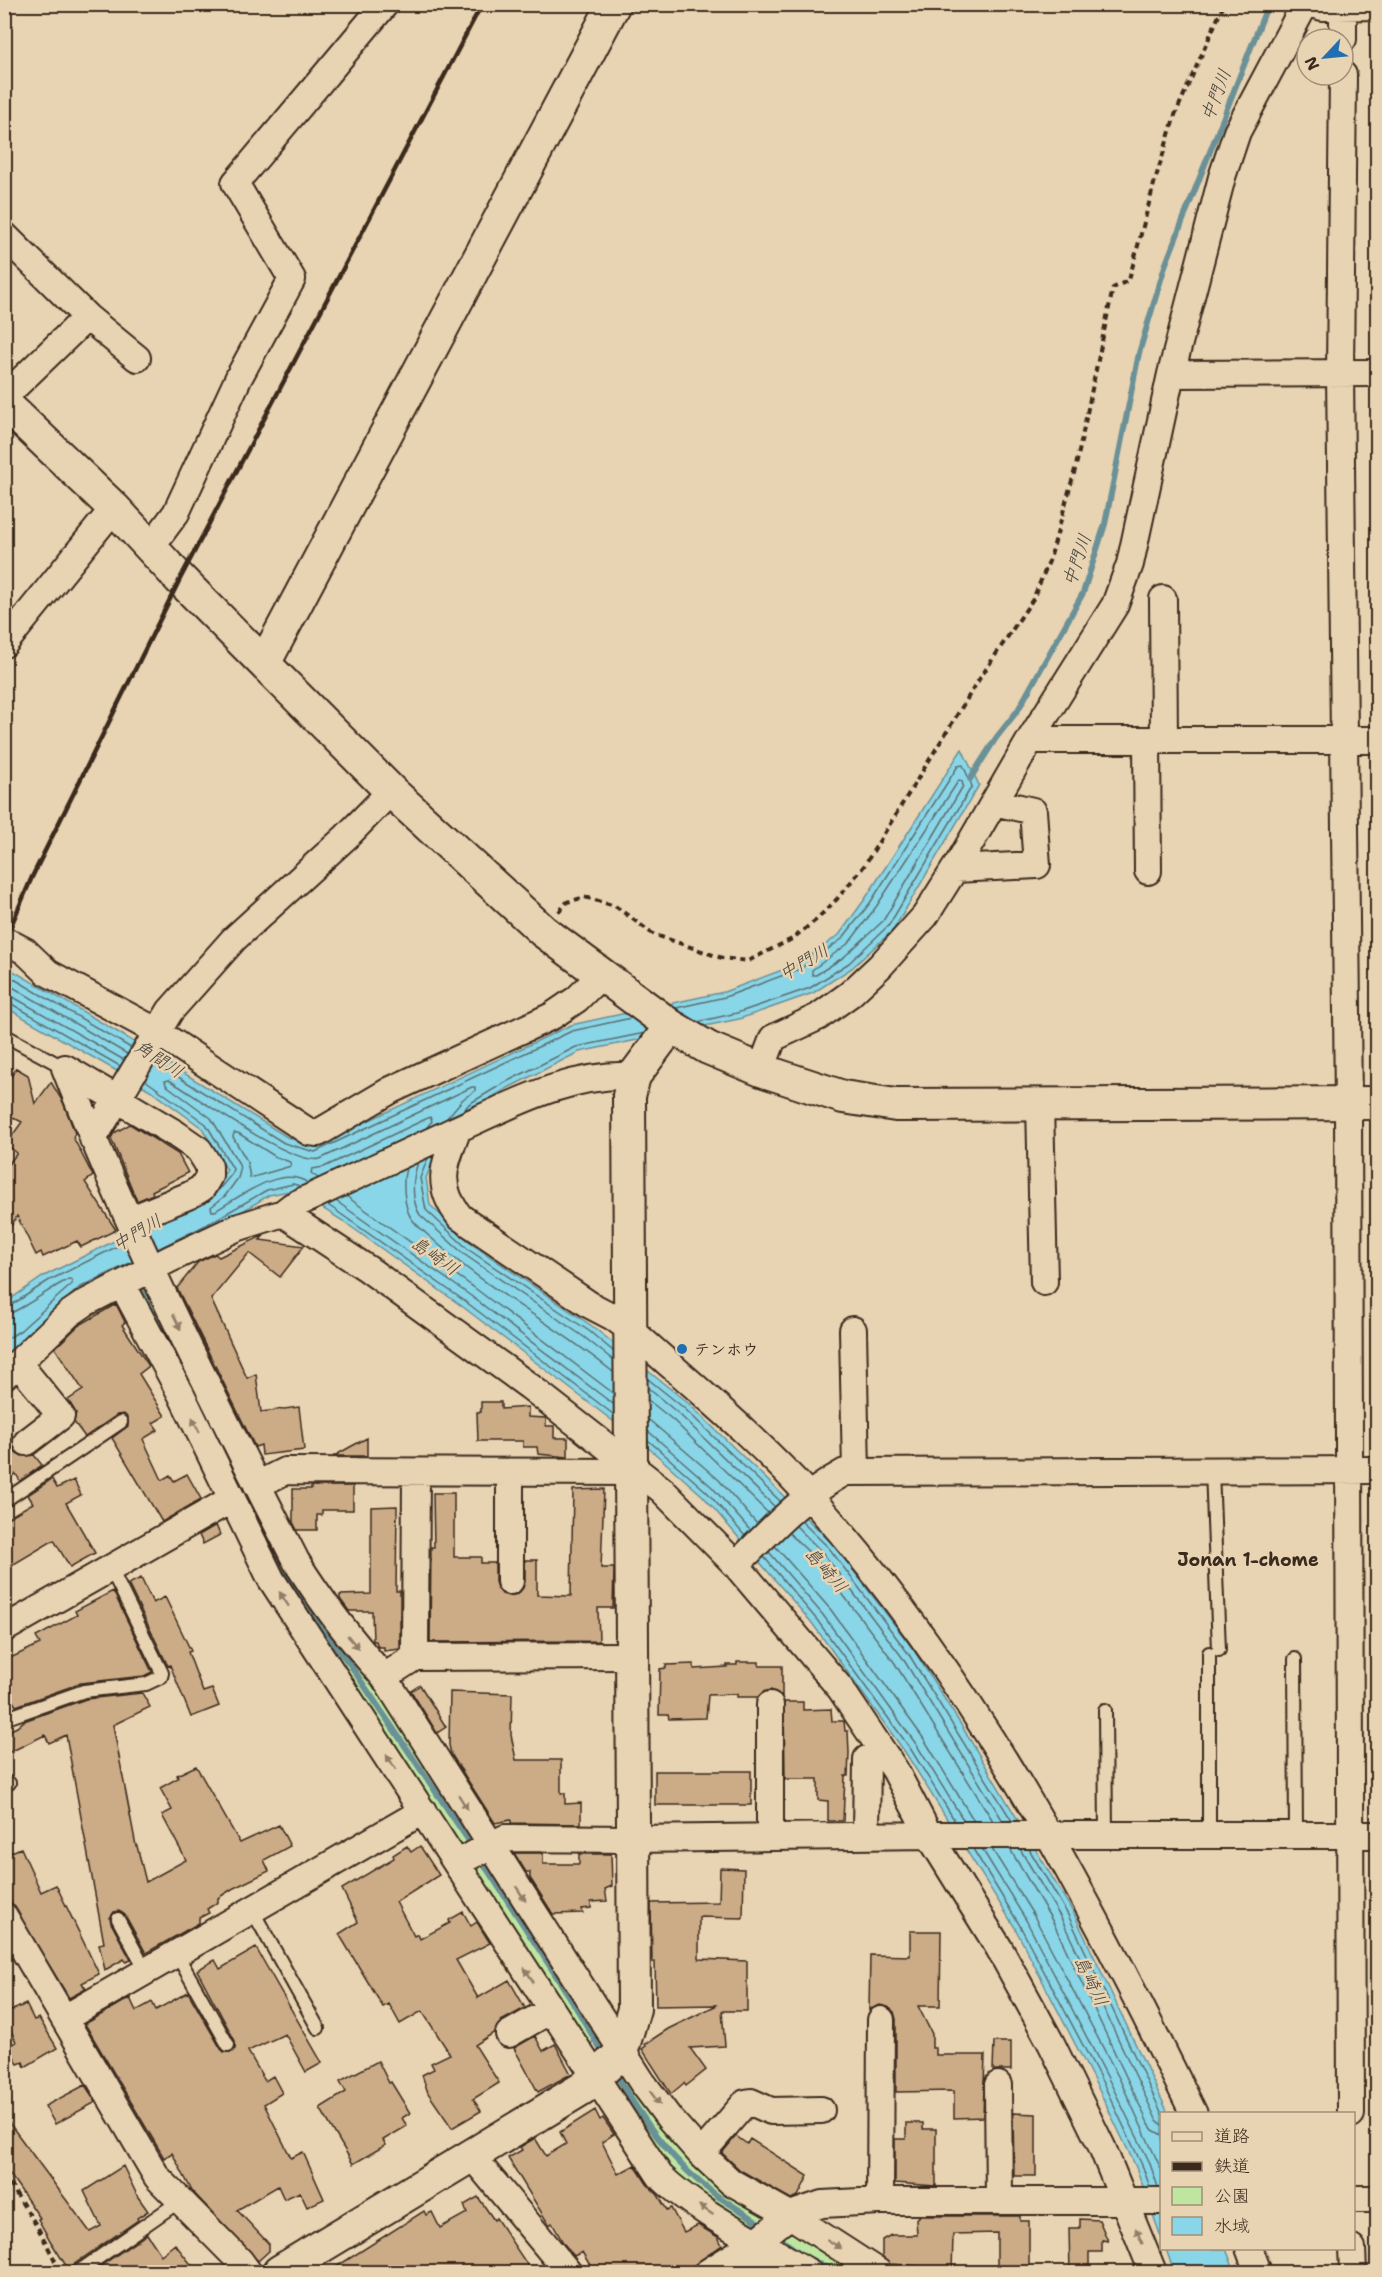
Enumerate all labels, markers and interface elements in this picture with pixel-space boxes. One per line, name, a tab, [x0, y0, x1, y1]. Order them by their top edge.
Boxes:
north arrow	[1295, 27, 1355, 87]
text: N	[1300, 53, 1324, 74]
water label: 中門川	[1195, 65, 1237, 125]
water label: 中門川	[1057, 531, 1097, 589]
water label: 中門川	[775, 938, 833, 986]
water label: 角間川	[130, 1034, 188, 1084]
water label: 中門川	[108, 1209, 166, 1257]
water label: 島崎川	[406, 1231, 464, 1281]
one-way arrow	[172, 1313, 181, 1330]
place label: テンホウ	[694, 1339, 758, 1360]
marker: テンホウ	[675, 1342, 689, 1356]
one-way arrow	[192, 1416, 201, 1433]
water label: 島崎川	[799, 1542, 853, 1598]
district label: Jonan 1-chome	[1177, 1548, 1319, 1572]
one-way arrow	[278, 1591, 290, 1607]
one-way arrow	[346, 1634, 359, 1650]
one-way arrow	[385, 1754, 397, 1770]
one-way arrow	[457, 1794, 468, 1810]
one-way arrow	[515, 1885, 527, 1901]
water label: 島崎川	[1068, 1951, 1114, 2011]
one-way arrow	[524, 1967, 535, 1983]
one-way arrow	[648, 2091, 660, 2106]
legend	[1160, 2112, 1355, 2250]
text: 道路	[1214, 2124, 1250, 2148]
text: 鉄道	[1214, 2154, 1250, 2178]
text: 公園	[1214, 2184, 1250, 2208]
one-way arrow	[698, 2205, 714, 2216]
text: 水域	[1214, 2214, 1250, 2238]
one-way arrow	[1135, 2228, 1144, 2245]
one-way arrow	[826, 2238, 842, 2249]

